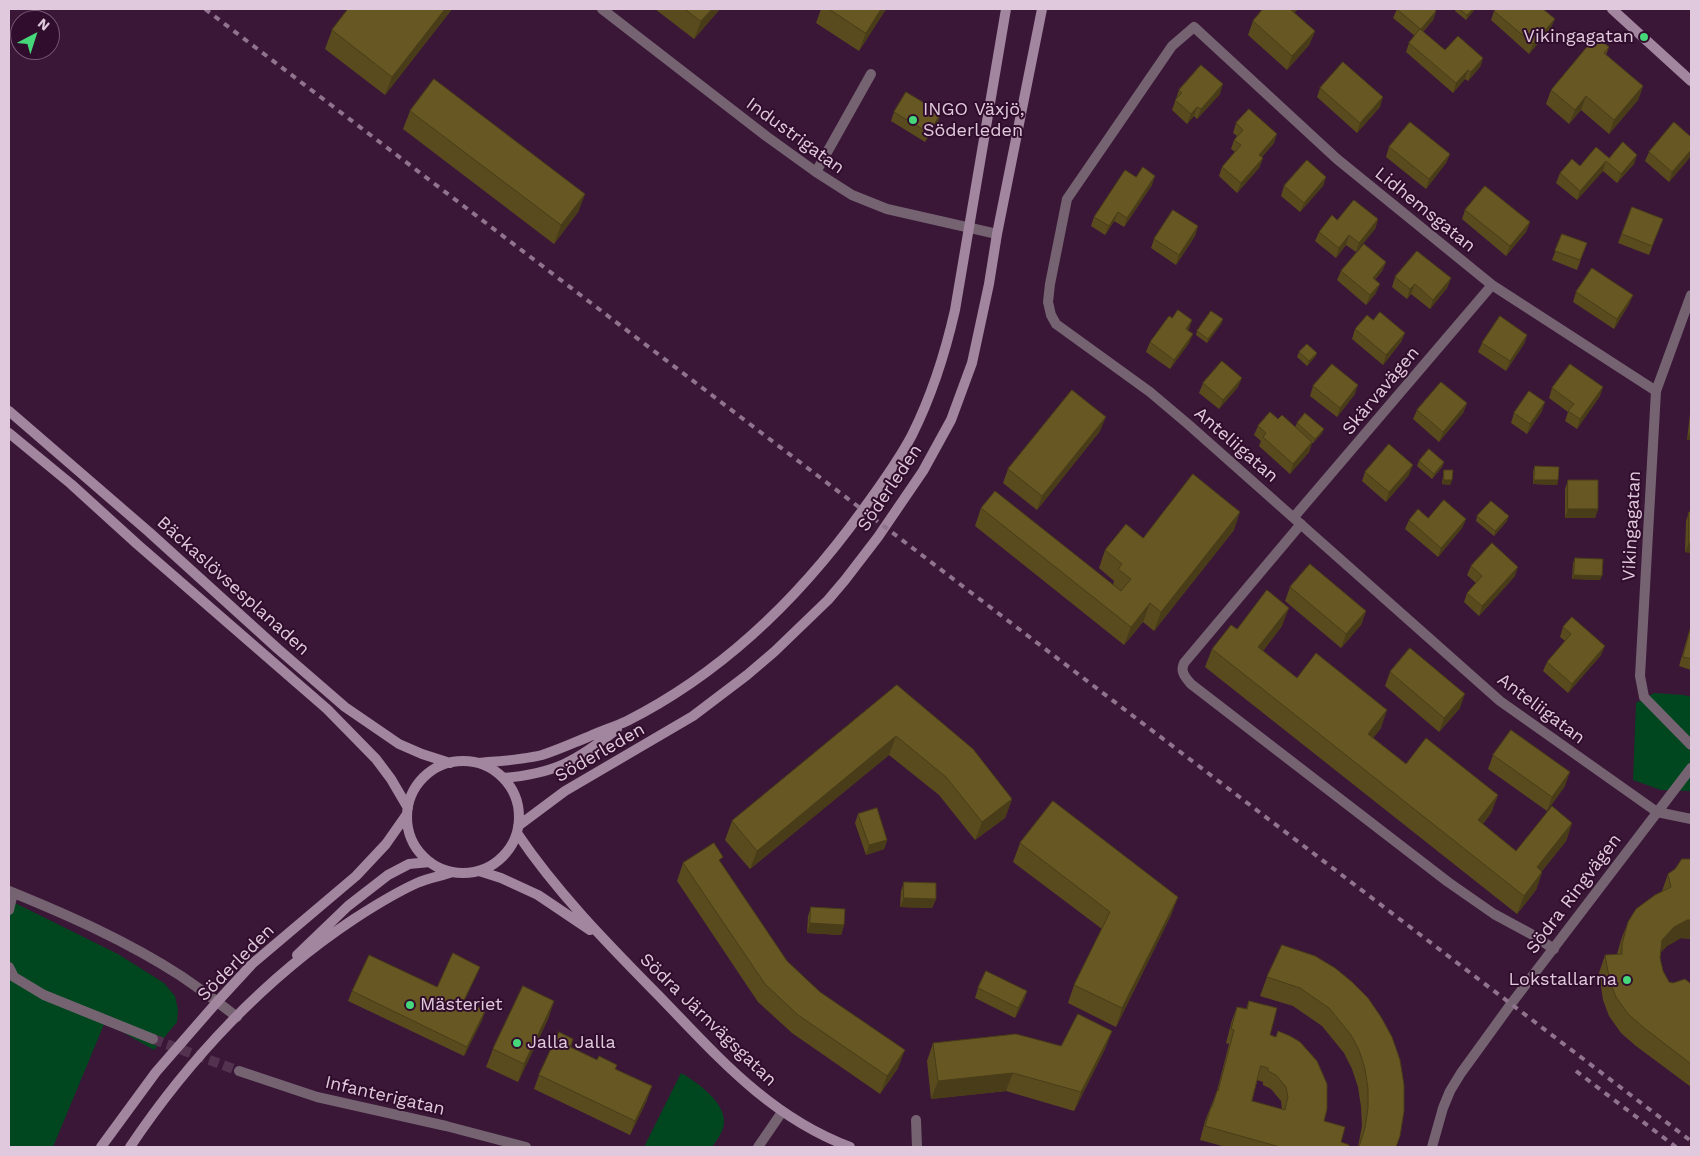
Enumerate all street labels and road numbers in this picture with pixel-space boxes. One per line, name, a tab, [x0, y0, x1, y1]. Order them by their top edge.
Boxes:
street label: Industrigatan	[742, 93, 848, 179]
street label: Lidhemsgatan	[1370, 163, 1480, 257]
street label: Skärvavägen	[1338, 342, 1424, 440]
street label: Anteliigatan	[1190, 403, 1282, 487]
street label: Söderleden	[853, 440, 927, 536]
street label: Vikingagatan	[1618, 470, 1646, 582]
street label: Bäckaslövsesplanaden	[152, 512, 314, 660]
street label: Anteliigatan	[1493, 669, 1589, 749]
street label: Söderleden	[551, 719, 649, 787]
street label: Södra Ringvägen	[1522, 830, 1626, 958]
street label: Söderleden	[193, 920, 279, 1006]
street label: Södra Järnvägsgatan	[635, 949, 781, 1091]
street label: Infanterigatan	[323, 1072, 447, 1120]

